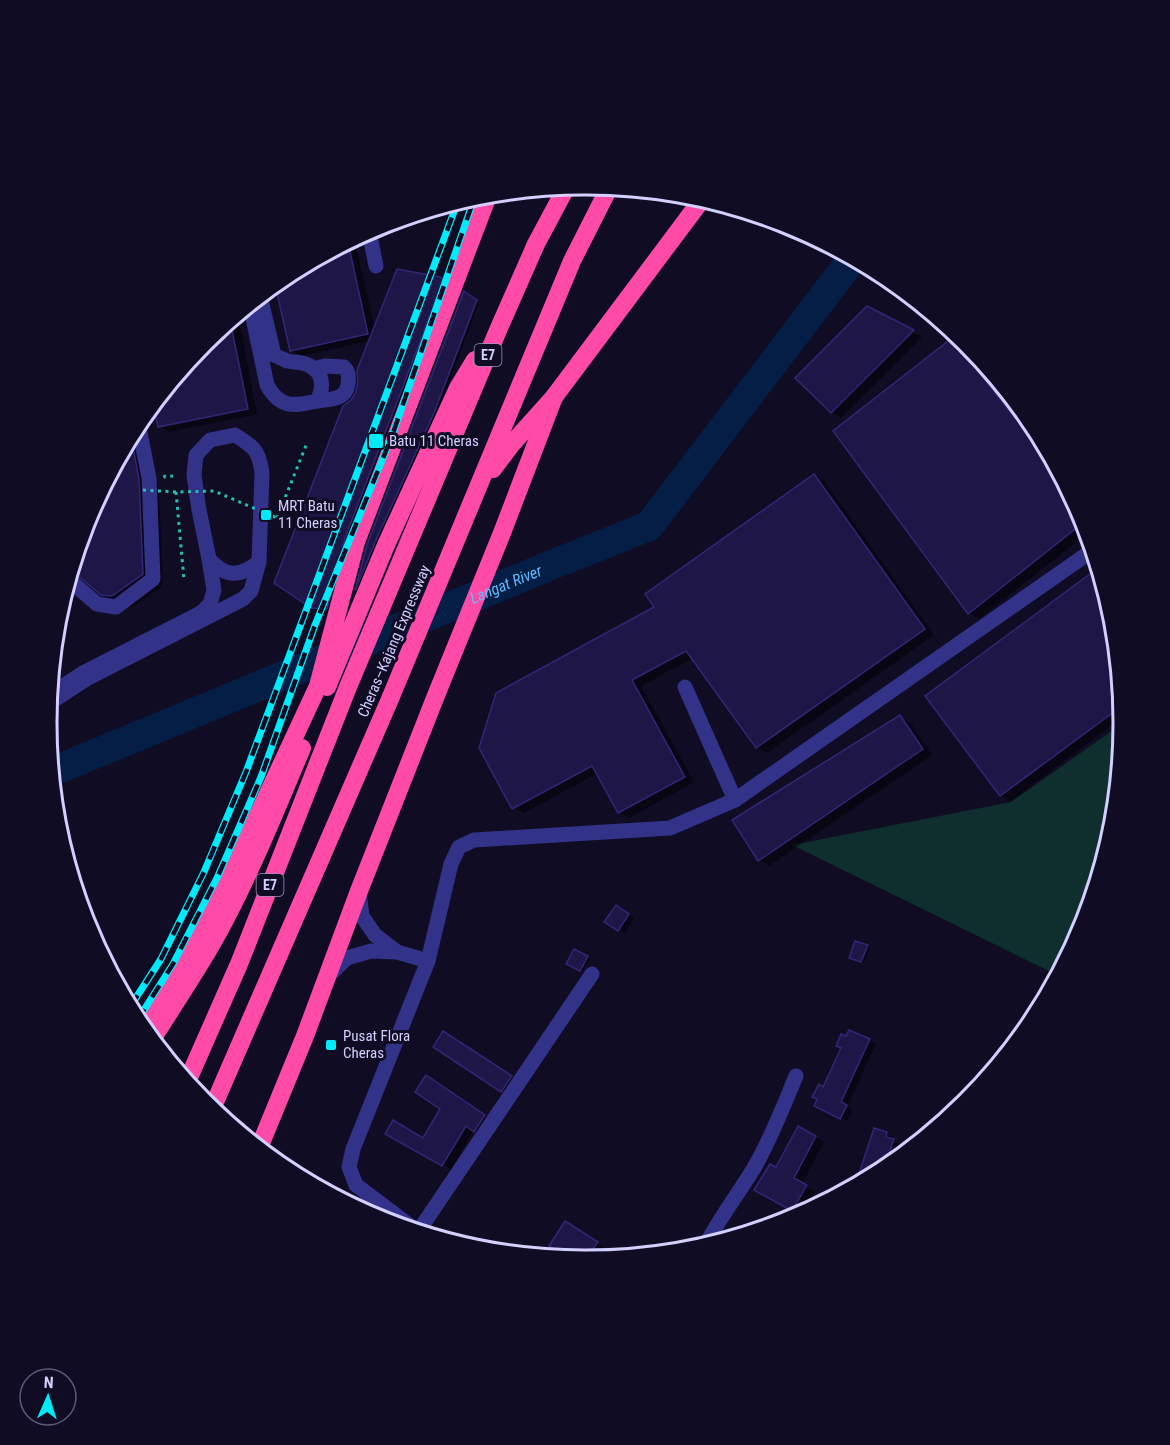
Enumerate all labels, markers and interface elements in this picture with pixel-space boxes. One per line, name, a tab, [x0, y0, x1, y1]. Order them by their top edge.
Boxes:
road number: E7	[474, 344, 502, 366]
marker: Batu 11 Cheras	[367, 432, 385, 450]
place label: Batu 11 Cheras	[389, 432, 479, 450]
place label: MRT Batu 11 Cheras	[278, 497, 337, 532]
marker: MRT Batu 11 Cheras	[259, 508, 273, 522]
water label: Langat River	[467, 560, 546, 607]
street label: Cheras–Kajang Expressway	[354, 562, 434, 720]
road number: E7	[256, 874, 284, 896]
place label: Pusat Flora Cheras	[343, 1027, 410, 1062]
marker: Pusat Flora Cheras	[324, 1038, 338, 1052]
north arrow	[18, 1367, 78, 1427]
text: N	[43, 1373, 54, 1392]

